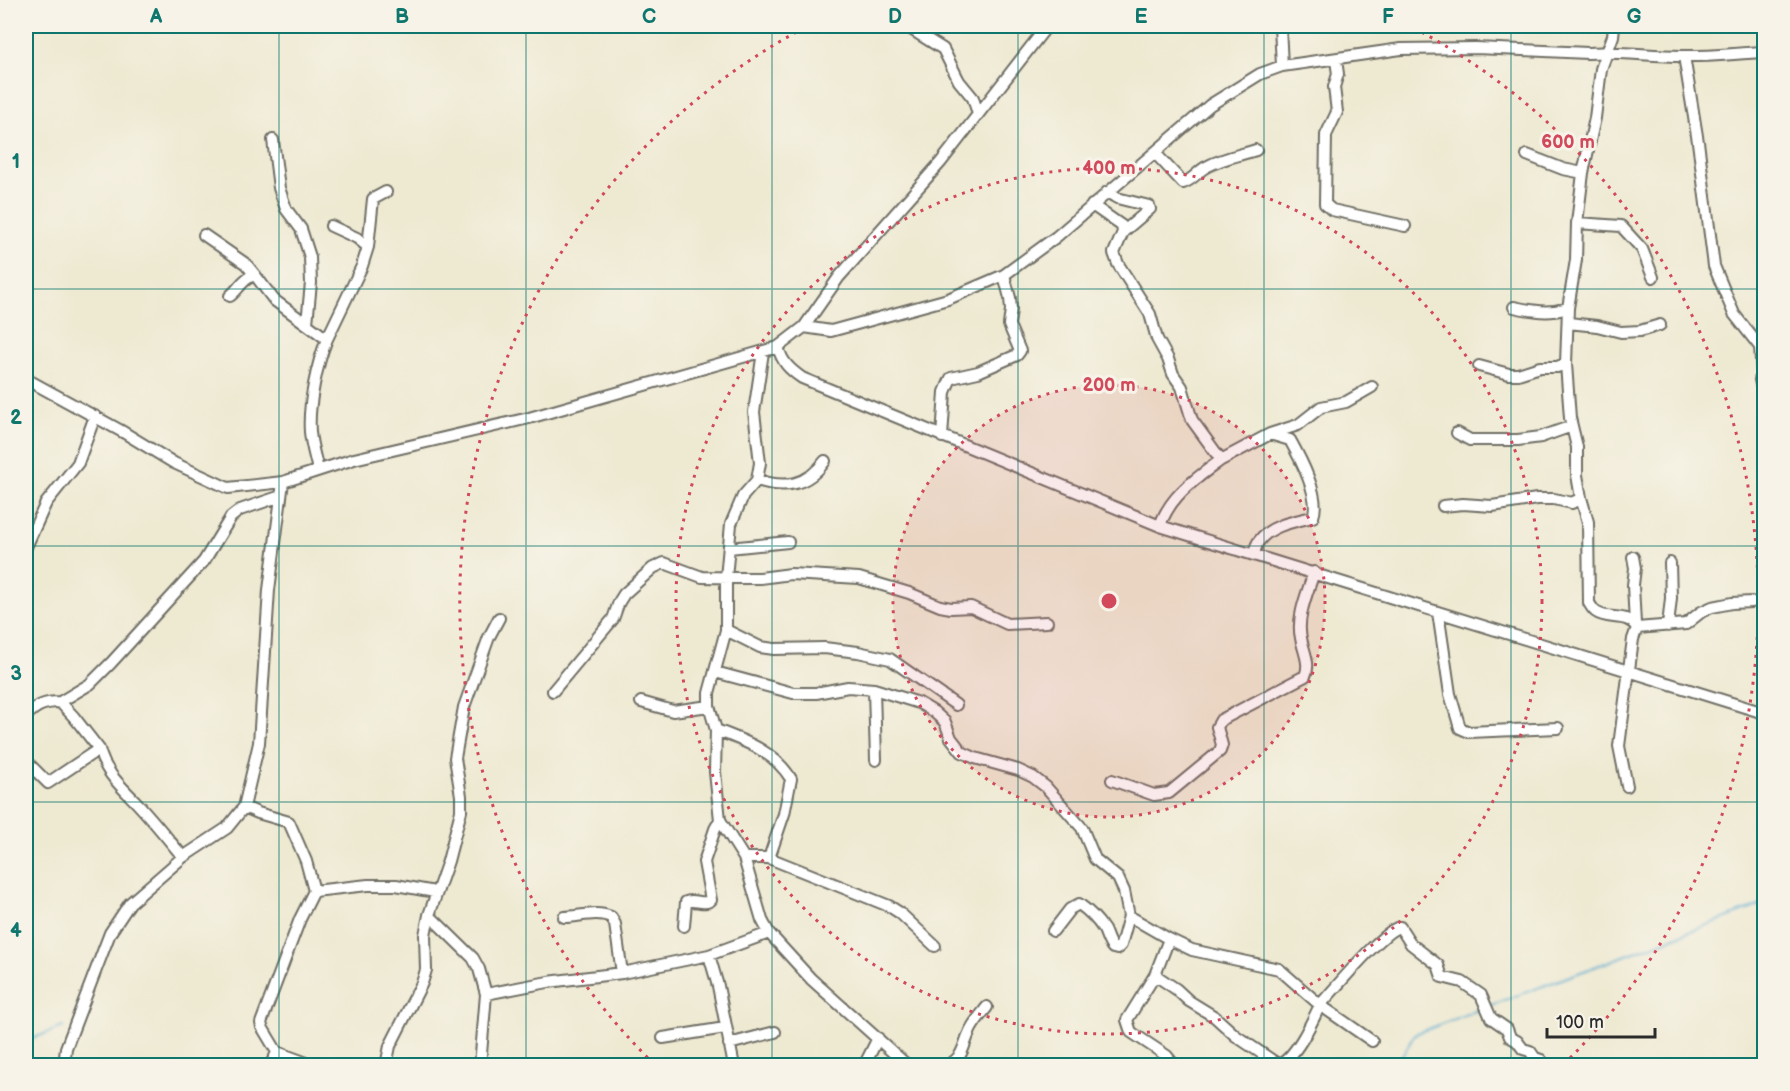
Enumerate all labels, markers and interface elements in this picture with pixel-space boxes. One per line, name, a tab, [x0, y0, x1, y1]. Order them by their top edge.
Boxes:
text: A	[149, 5, 163, 29]
text: B	[395, 5, 409, 29]
text: C	[642, 5, 656, 29]
text: D	[888, 5, 902, 29]
text: E	[1135, 5, 1148, 29]
text: F	[1382, 5, 1394, 29]
text: G	[1627, 5, 1642, 29]
text: 600 m	[1541, 132, 1595, 153]
text: 1	[12, 150, 20, 174]
text: 400 m	[1082, 158, 1136, 179]
text: 200 m	[1082, 375, 1136, 396]
text: 2	[10, 406, 22, 430]
centre of rings	[1099, 591, 1119, 611]
text: 3	[10, 662, 22, 686]
text: 4	[10, 919, 22, 943]
scale bar	[1547, 1001, 1655, 1039]
text: 100 m	[1556, 1012, 1604, 1033]

